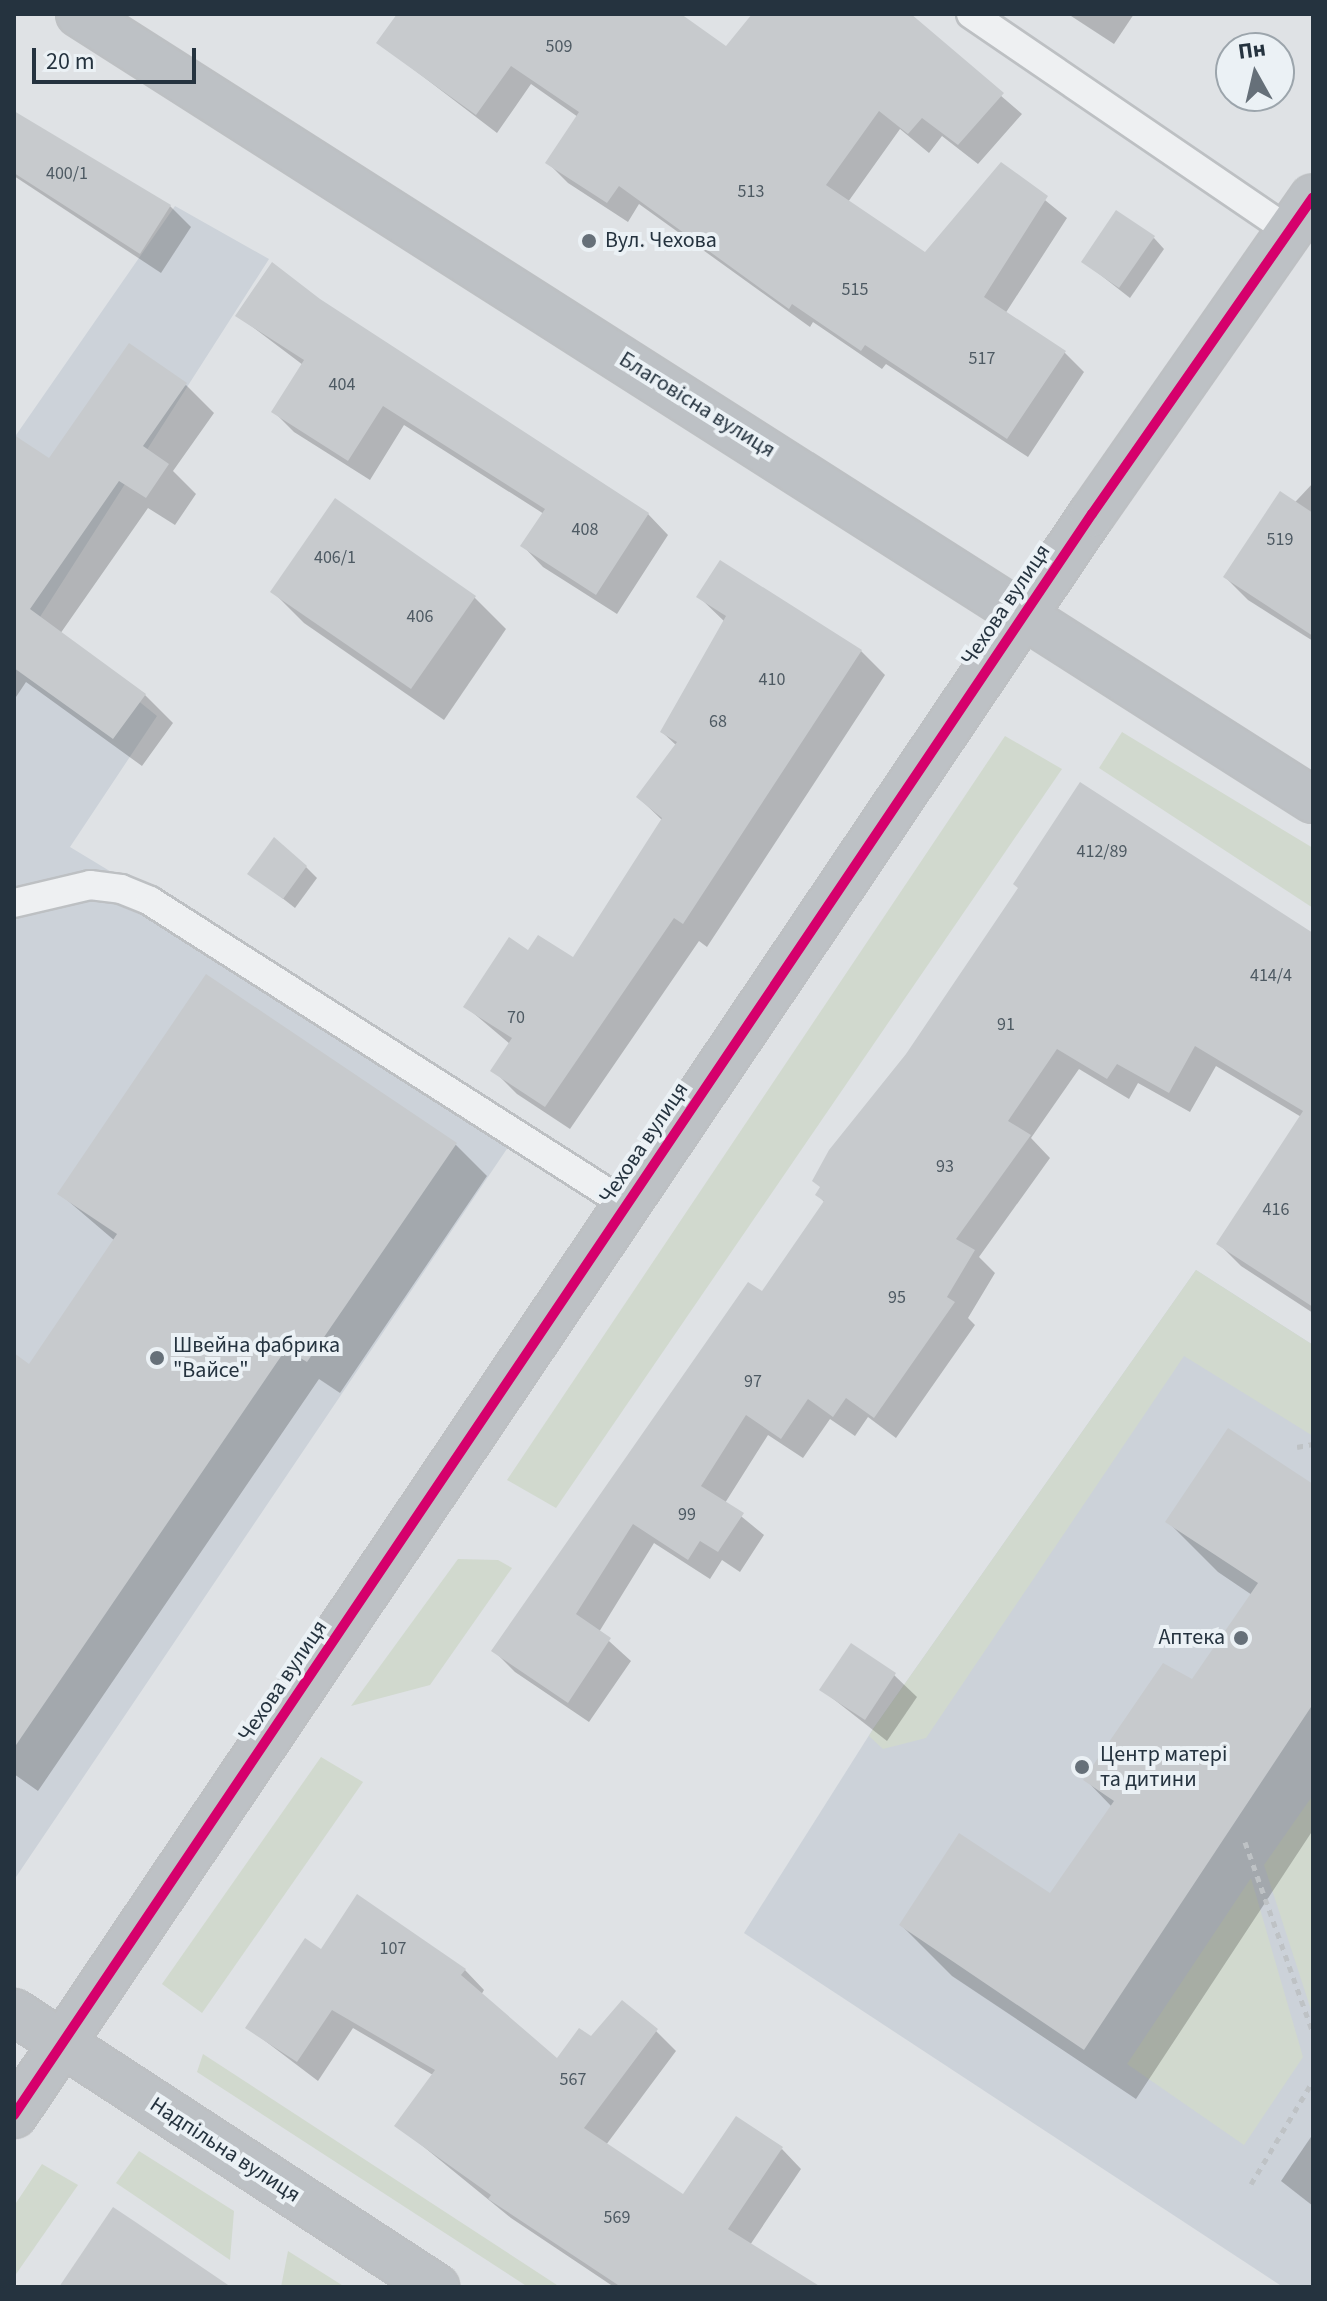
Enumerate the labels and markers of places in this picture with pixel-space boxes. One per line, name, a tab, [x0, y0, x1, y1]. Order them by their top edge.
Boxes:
place label: Вул. Чехова	[605, 228, 717, 254]
marker: Вул. Чехова	[580, 232, 598, 250]
place label: Швейна фабрика "Вайсе"	[173, 1332, 340, 1384]
marker: Швейна фабрика "Вайсе"	[148, 1349, 166, 1367]
place label: Аптека	[1158, 1625, 1225, 1651]
marker: Аптека	[1232, 1629, 1250, 1647]
place label: Центр матері та дитини	[1100, 1741, 1227, 1792]
marker: Центр матері та дитини	[1071, 1756, 1093, 1778]

